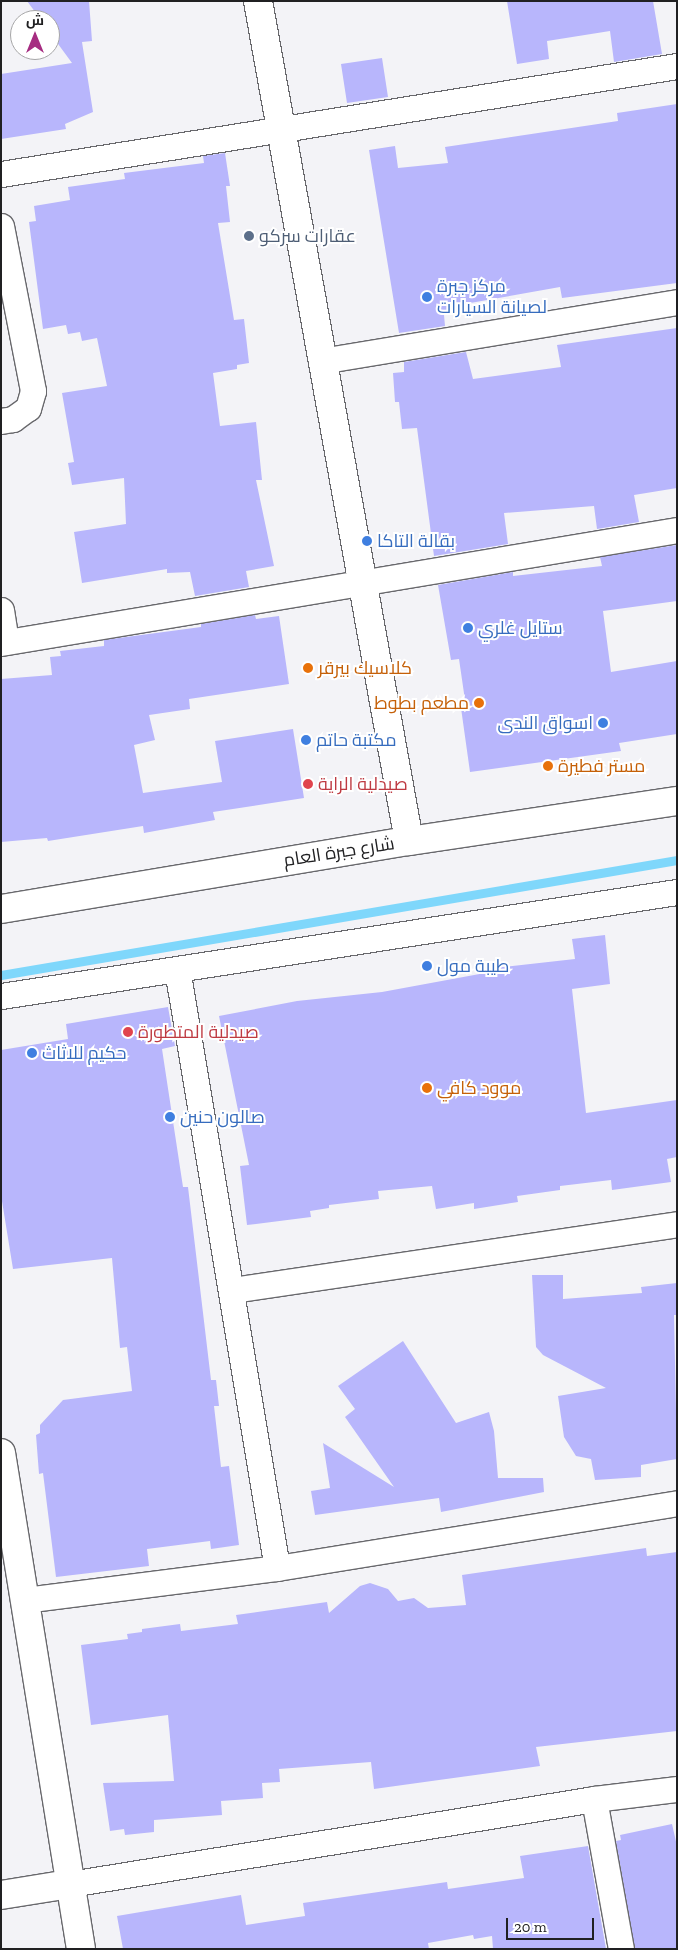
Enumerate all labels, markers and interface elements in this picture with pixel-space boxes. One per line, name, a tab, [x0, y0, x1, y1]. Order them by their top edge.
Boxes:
north arrow	[10, 10, 60, 60]
text: ش	[26, 12, 44, 29]
place label: عقارات سركو	[259, 225, 356, 247]
marker: عقارات سركو	[243, 230, 255, 242]
place label: مركز جبرة لصيانة السيارات	[437, 276, 547, 318]
marker: مركز جبرة لصيانة السيارات	[421, 291, 433, 303]
place label: بقالة التاكا	[377, 530, 455, 552]
marker: بقالة التاكا	[361, 535, 373, 547]
place label: ستايل غلري	[478, 617, 563, 639]
marker: ستايل غلري	[462, 622, 474, 634]
place label: كلاسيك بيرقر	[318, 657, 412, 679]
marker: كلاسيك بيرقر	[302, 662, 314, 674]
place label: مطعم بطوط	[374, 692, 469, 714]
marker: مطعم بطوط	[473, 697, 485, 709]
place label: اسواق الندى	[498, 712, 593, 734]
marker: اسواق الندى	[597, 717, 609, 729]
place label: مكتبة حاتم	[316, 729, 396, 751]
marker: مكتبة حاتم	[300, 734, 312, 746]
place label: مستر فطيرة	[558, 755, 645, 777]
marker: مستر فطيرة	[542, 760, 554, 772]
place label: صيدلية الراية	[318, 773, 408, 795]
marker: صيدلية الراية	[302, 778, 314, 790]
street label: شارع جبرة العام	[282, 833, 396, 871]
place label: طيبة مول	[437, 955, 509, 977]
marker: طيبة مول	[421, 960, 433, 972]
place label: صيدلية المتطورة	[138, 1021, 259, 1043]
marker: صيدلية المتطورة	[122, 1026, 134, 1038]
place label: حكيم للاثاث	[42, 1042, 126, 1064]
marker: حكيم للاثاث	[26, 1047, 38, 1059]
place label: موود كافي	[437, 1077, 521, 1099]
marker: موود كافي	[421, 1082, 433, 1094]
place label: صالون حنين	[180, 1106, 265, 1128]
marker: صالون حنين	[164, 1111, 176, 1123]
scale bar	[508, 1908, 596, 1940]
text: 20 m	[514, 1918, 547, 1936]

